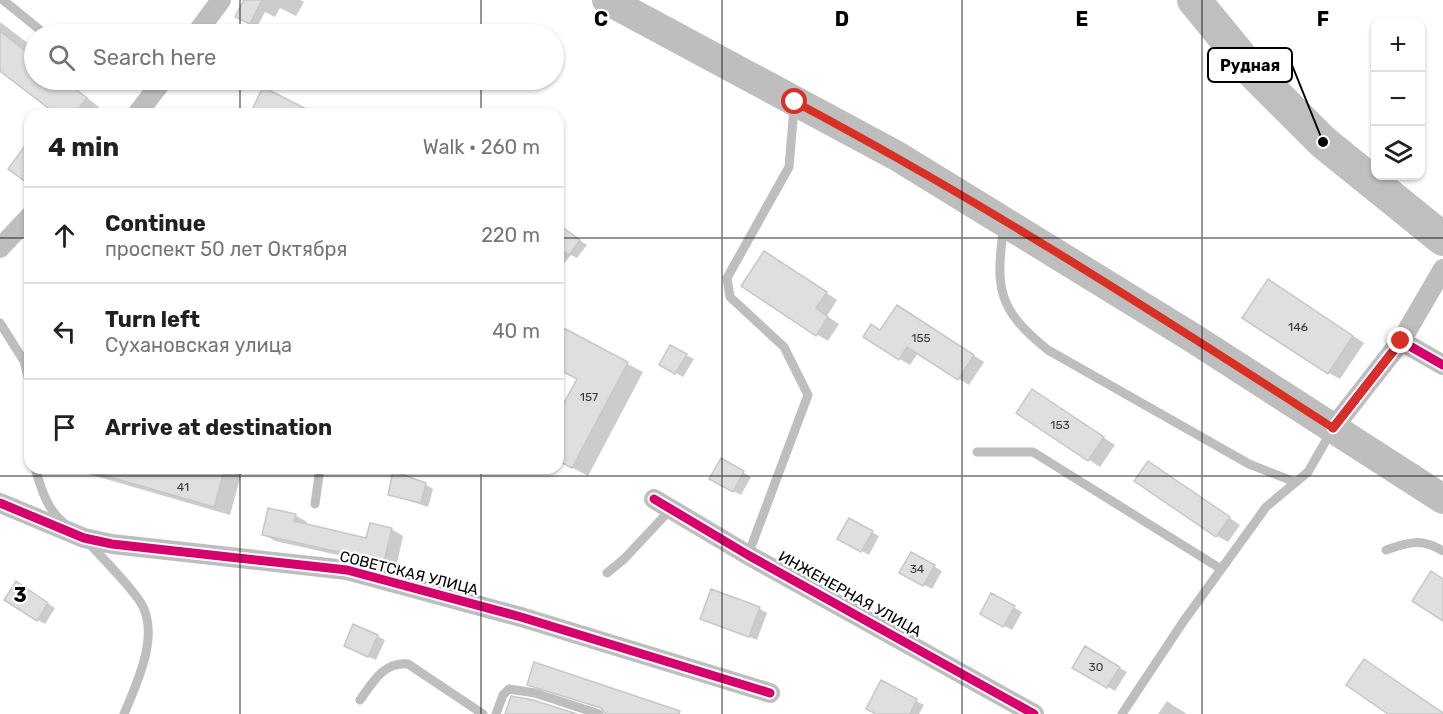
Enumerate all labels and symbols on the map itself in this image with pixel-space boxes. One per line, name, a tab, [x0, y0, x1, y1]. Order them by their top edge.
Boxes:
text: C	[594, 7, 608, 31]
text: D	[835, 7, 849, 31]
text: E	[1076, 7, 1088, 31]
text: F	[1317, 7, 1329, 31]
callout: Рудная	[1208, 48, 1292, 82]
text: Рудная	[1220, 56, 1280, 75]
route start	[781, 88, 807, 114]
house number: 146	[1288, 320, 1308, 334]
route end	[1387, 327, 1413, 353]
house number: 155	[911, 331, 931, 345]
house number: 157	[580, 390, 598, 404]
house number: 153	[1050, 418, 1070, 432]
house number: 41	[177, 480, 189, 494]
street label: СОВЕТСКАЯ УЛИЦА	[338, 547, 480, 599]
street label: ИНЖЕНЕРНАЯ УЛИЦА	[775, 547, 925, 641]
house number: 34	[910, 562, 925, 576]
text: 3	[13, 583, 27, 607]
house number: 30	[1089, 660, 1103, 674]

